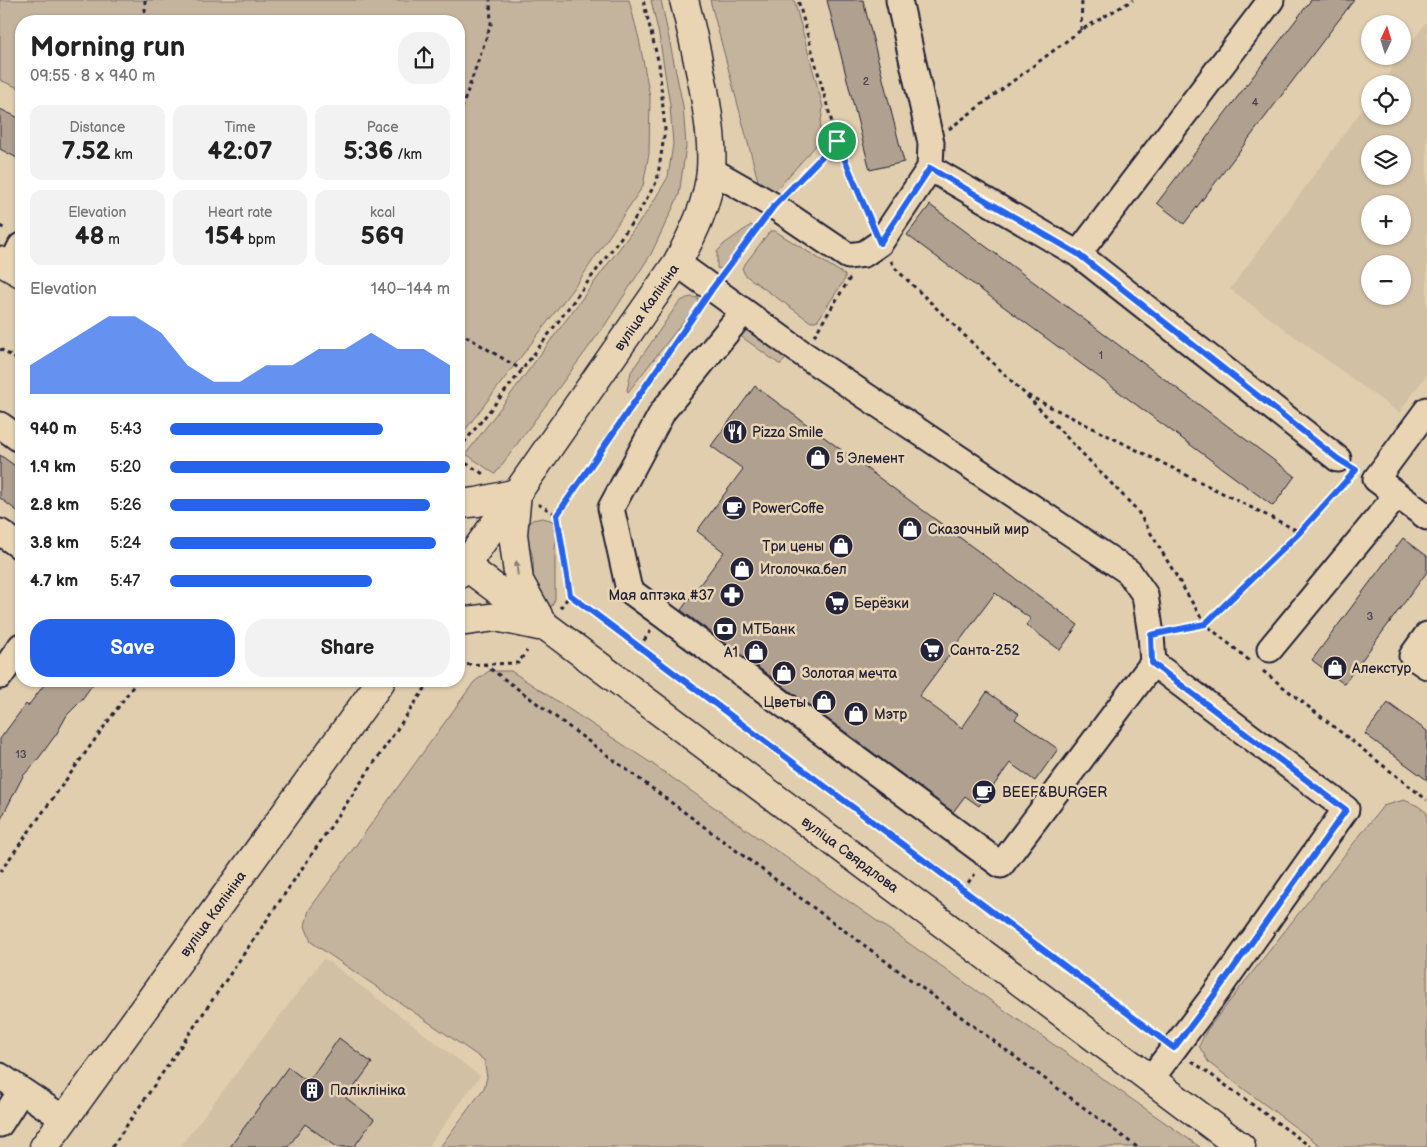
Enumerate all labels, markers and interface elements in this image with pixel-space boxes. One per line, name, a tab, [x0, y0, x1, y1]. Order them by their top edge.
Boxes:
north arrow	[1361, 15, 1411, 65]
map controls	[1361, 15, 1411, 305]
text: Morning run	[30, 31, 185, 64]
button: share	[398, 32, 450, 84]
text: 09:55 · 8 × 940 m	[30, 67, 155, 86]
house number: 2	[863, 75, 870, 88]
button: locate	[1361, 75, 1411, 125]
house number: 4	[1252, 96, 1259, 109]
text: Distance	[69, 119, 125, 136]
text: Time	[224, 119, 256, 136]
text: Pace	[367, 119, 399, 136]
pin	[816, 120, 858, 162]
icon: arrive	[823, 127, 851, 155]
button: layers	[1361, 135, 1411, 185]
text: 7.52	[62, 136, 111, 167]
text: 42:07	[207, 136, 273, 167]
text: 5:36	[343, 136, 393, 167]
text: km	[111, 146, 133, 163]
text: /km	[393, 146, 422, 163]
button: +	[1361, 195, 1411, 245]
text: Elevation	[68, 204, 127, 221]
text: Heart rate	[208, 204, 272, 221]
text: kcal	[370, 204, 395, 221]
text: 48	[75, 221, 105, 252]
text: 154	[204, 221, 244, 252]
text: 569	[361, 221, 405, 252]
text: m	[105, 231, 120, 248]
text: bpm	[244, 231, 276, 248]
button: −	[1361, 255, 1411, 305]
street label: вуліца Калініна	[611, 260, 683, 354]
text: Elevation	[30, 280, 97, 299]
text: 140–144 m	[371, 280, 450, 299]
house number: 1	[1099, 349, 1103, 362]
restaurant icon: Pizza Smile	[722, 419, 748, 445]
text: 940 m	[30, 420, 77, 439]
text: 5:43	[110, 420, 142, 439]
place label: Pizza Smile	[752, 424, 823, 441]
shop icon: 5 Элемент	[805, 445, 831, 471]
place label: 5 Элемент	[836, 450, 905, 467]
text: 1.9 km	[30, 458, 76, 477]
text: 5:20	[110, 458, 141, 477]
cafe icon: PowerCoffe	[721, 495, 747, 521]
text: 2.8 km	[30, 496, 79, 515]
text: 5:26	[110, 496, 142, 515]
place label: PowerCoffe	[752, 500, 824, 517]
shop icon: Сказочный мир	[897, 516, 923, 542]
place label: Сказочный мир	[928, 521, 1029, 538]
shop icon: Три цены	[828, 533, 854, 559]
text: 3.8 km	[30, 534, 79, 553]
text: 5:24	[110, 534, 141, 553]
place label: Три цены	[762, 538, 824, 555]
shop icon: Иголочка.бел	[729, 556, 755, 582]
one-way arrow	[513, 560, 521, 576]
place label: Иголочка.бел	[760, 561, 847, 578]
text: 4.7 km	[30, 572, 78, 591]
text: 5:47	[110, 572, 140, 591]
pharmacy icon: Мая аптэка #37	[719, 582, 745, 608]
place label: Мая аптэка #37	[609, 587, 714, 604]
supermarket icon: Берёзки	[824, 590, 850, 616]
place label: Берёзки	[854, 595, 909, 612]
house number: 3	[1367, 610, 1374, 623]
bank icon: МТБанк	[712, 616, 738, 642]
button: Save	[30, 619, 235, 677]
button: Share	[245, 619, 450, 677]
place label: МТБанк	[742, 621, 796, 638]
supermarket icon: Санта-252	[919, 637, 945, 663]
shop icon: A1	[743, 639, 769, 665]
place label: Санта-252	[950, 642, 1021, 659]
place label: A1	[724, 644, 738, 661]
shop icon: Алекстур	[1322, 655, 1348, 681]
shop icon: Золотая мечта	[771, 660, 797, 686]
place label: Алекстур	[1351, 660, 1411, 677]
place label: Золотая мечта	[802, 665, 898, 682]
shop icon: Цветы	[811, 689, 837, 715]
place label: Цветы	[764, 694, 806, 711]
shop icon: Мэтр	[843, 701, 869, 727]
place label: Мэтр	[874, 706, 907, 723]
house number: 13	[15, 748, 27, 761]
cafe icon: BEEF&BURGER	[971, 779, 997, 805]
place label: BEEF&BURGER	[1002, 784, 1107, 801]
street label: вуліца Свярдлова	[798, 813, 903, 897]
street label: вуліца Калініна	[176, 867, 250, 960]
building icon: Паліклініка	[299, 1077, 325, 1103]
place label: Паліклініка	[330, 1082, 407, 1099]

